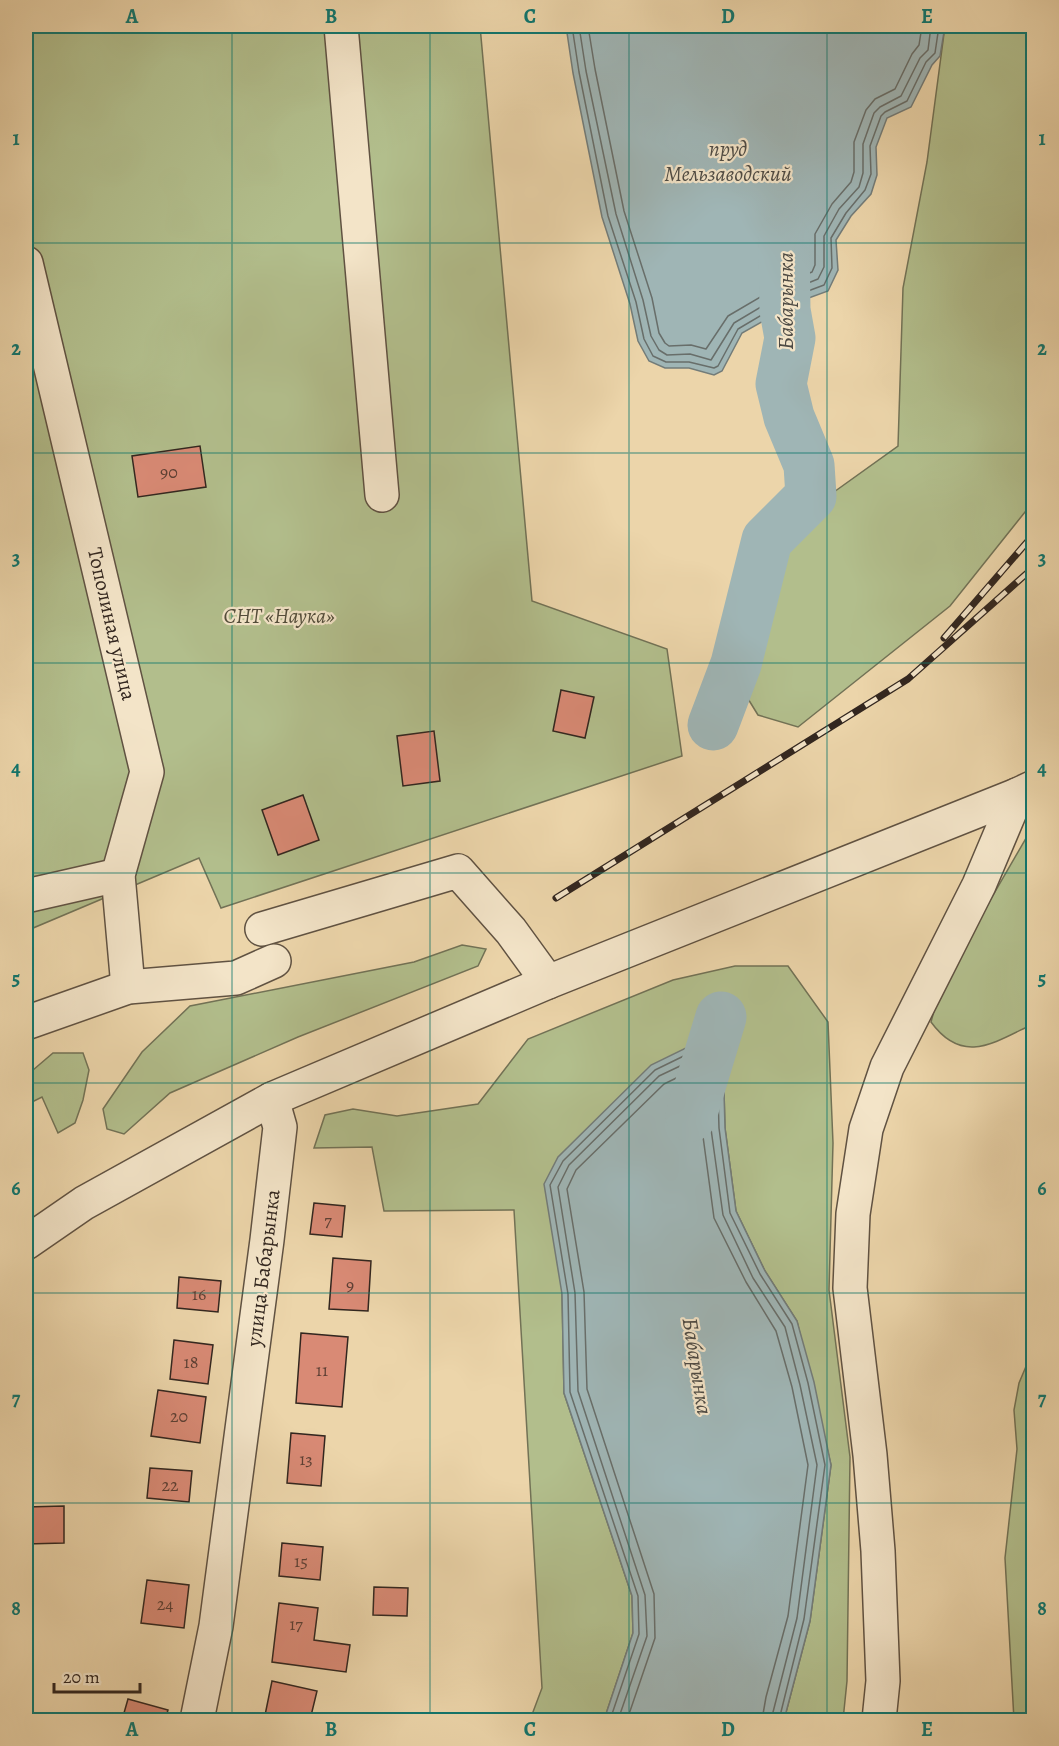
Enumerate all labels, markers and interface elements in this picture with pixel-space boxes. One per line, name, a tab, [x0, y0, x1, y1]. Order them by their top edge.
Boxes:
text: A	[125, 3, 139, 30]
text: B	[325, 3, 337, 30]
text: C	[524, 3, 536, 30]
text: D	[721, 3, 735, 30]
text: E	[921, 3, 933, 30]
text: 1	[12, 125, 20, 152]
text: 1	[1038, 125, 1046, 152]
water label: пруд Мельзаводский	[664, 134, 792, 189]
water label: Бабарынка	[771, 252, 801, 350]
text: 2	[11, 335, 21, 362]
text: 2	[1037, 335, 1047, 362]
house number: 90	[160, 460, 178, 484]
text: 3	[12, 545, 20, 572]
street label: Тополиная улица	[81, 545, 143, 703]
text: 3	[1038, 545, 1046, 572]
park label: СНТ «Наука»	[223, 602, 335, 630]
text: 4	[11, 755, 21, 782]
text: 4	[1037, 755, 1047, 782]
text: 5	[12, 965, 20, 992]
text: 5	[1038, 965, 1046, 992]
text: 6	[11, 1175, 21, 1202]
text: 6	[1037, 1175, 1047, 1202]
street label: улица Бабарынка	[239, 1188, 287, 1349]
house number: 7	[324, 1208, 332, 1232]
house number: 9	[346, 1273, 354, 1297]
house number: 16	[192, 1282, 206, 1306]
water label: Бабарынка	[675, 1315, 719, 1417]
house number: 18	[184, 1350, 198, 1374]
house number: 11	[316, 1358, 328, 1382]
text: 7	[12, 1385, 21, 1412]
text: 7	[1038, 1385, 1047, 1412]
house number: 20	[170, 1404, 188, 1428]
house number: 13	[299, 1447, 313, 1471]
house number: 22	[161, 1473, 179, 1497]
house number: 15	[294, 1549, 308, 1573]
house number: 24	[157, 1592, 173, 1616]
text: 8	[11, 1595, 21, 1622]
text: 8	[1037, 1595, 1047, 1622]
house number: 17	[289, 1612, 303, 1636]
scale bar	[54, 1656, 140, 1694]
text: 20 m	[63, 1665, 100, 1689]
text: A	[125, 1716, 139, 1743]
text: B	[325, 1716, 337, 1743]
text: C	[524, 1716, 536, 1743]
text: D	[721, 1716, 735, 1743]
text: E	[921, 1716, 933, 1743]

